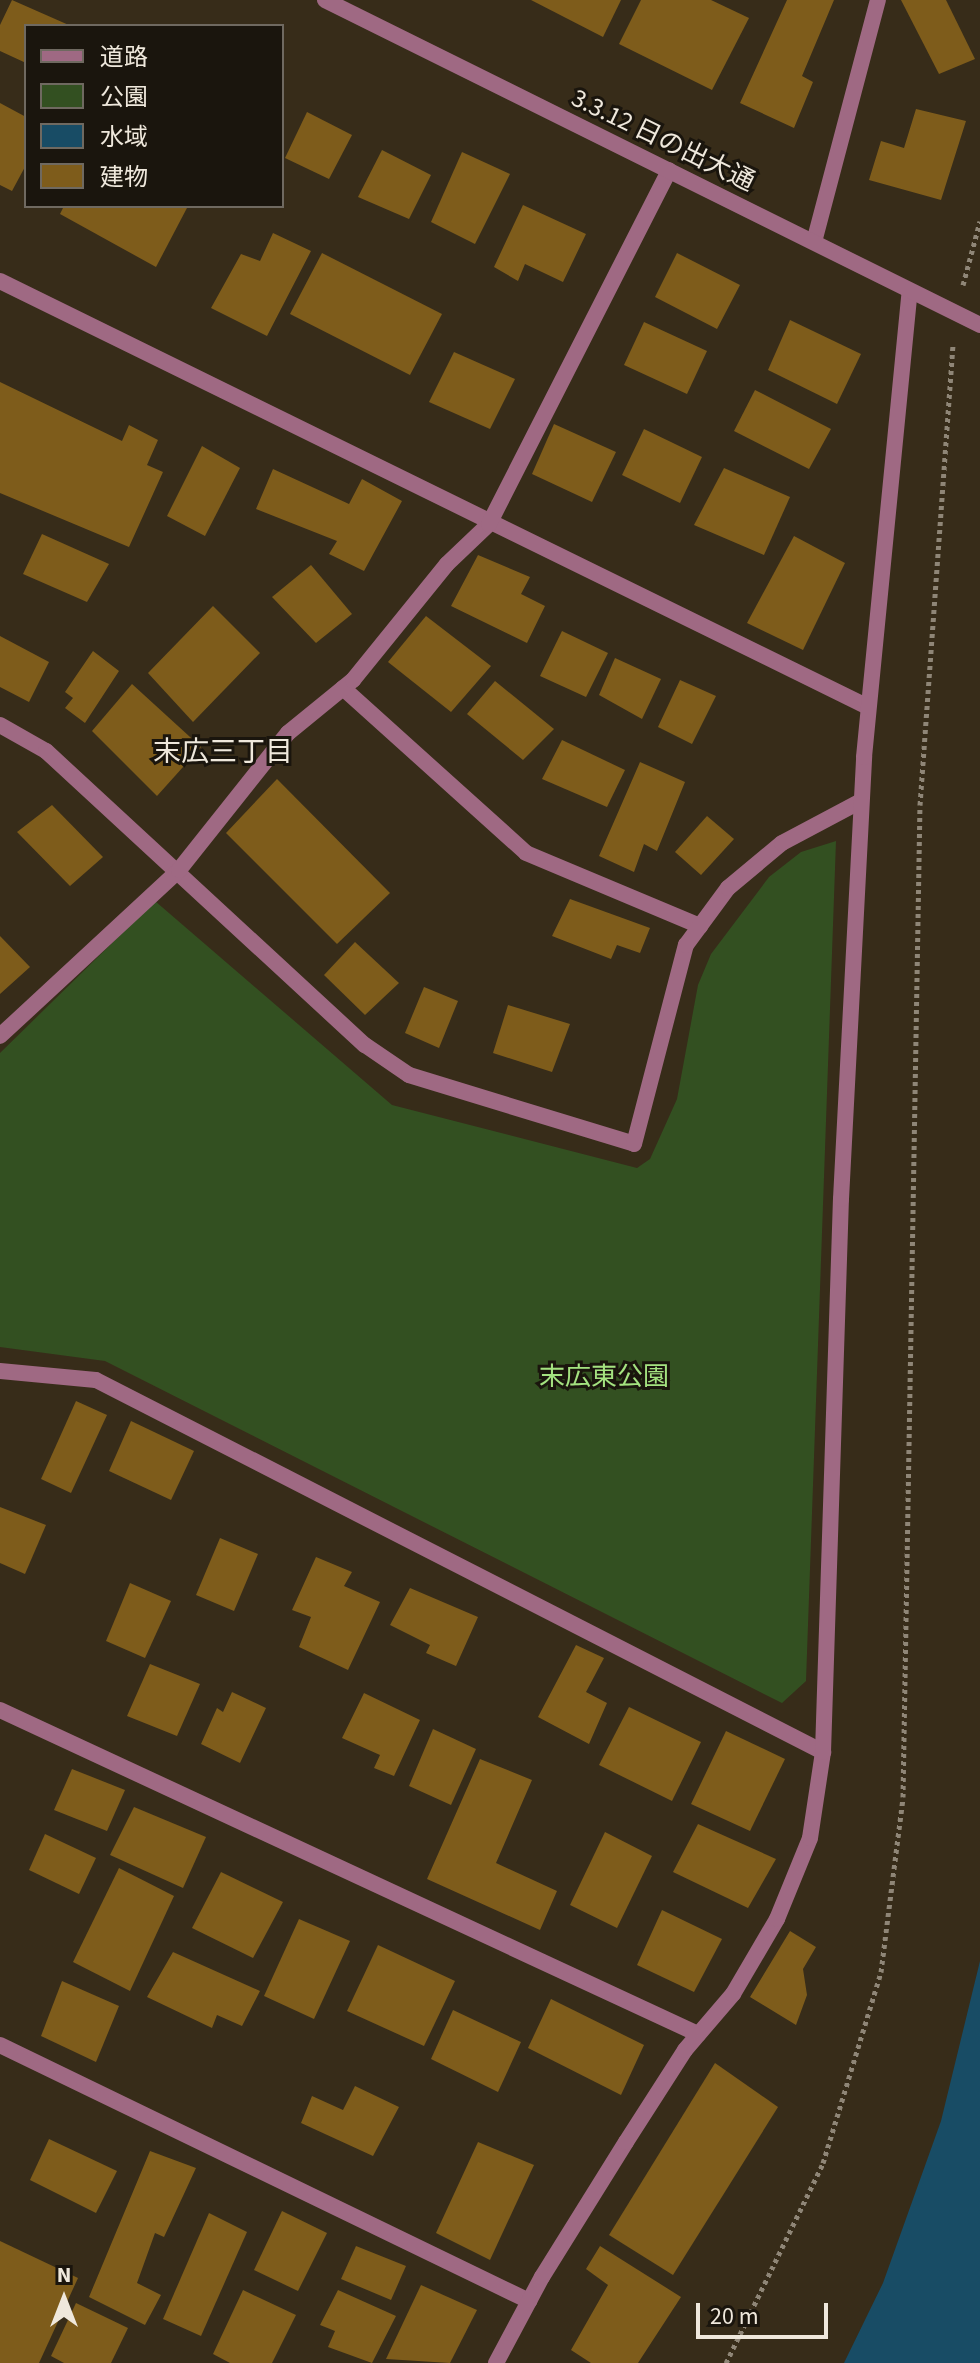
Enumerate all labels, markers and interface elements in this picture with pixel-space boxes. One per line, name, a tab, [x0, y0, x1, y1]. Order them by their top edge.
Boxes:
legend	[24, 24, 284, 208]
text: 道路	[100, 40, 148, 75]
text: 公園	[100, 80, 148, 115]
street label: 3.3.12 日の出大通	[566, 82, 760, 198]
text: 水域	[100, 120, 148, 155]
text: 建物	[100, 160, 148, 195]
district label: 末広三丁目	[153, 735, 293, 769]
park label: 末広東公園	[539, 1361, 669, 1393]
north arrow	[24, 2259, 104, 2339]
text: N	[57, 2259, 71, 2291]
scale bar	[700, 2287, 832, 2337]
text: 20 m	[710, 2299, 759, 2334]

